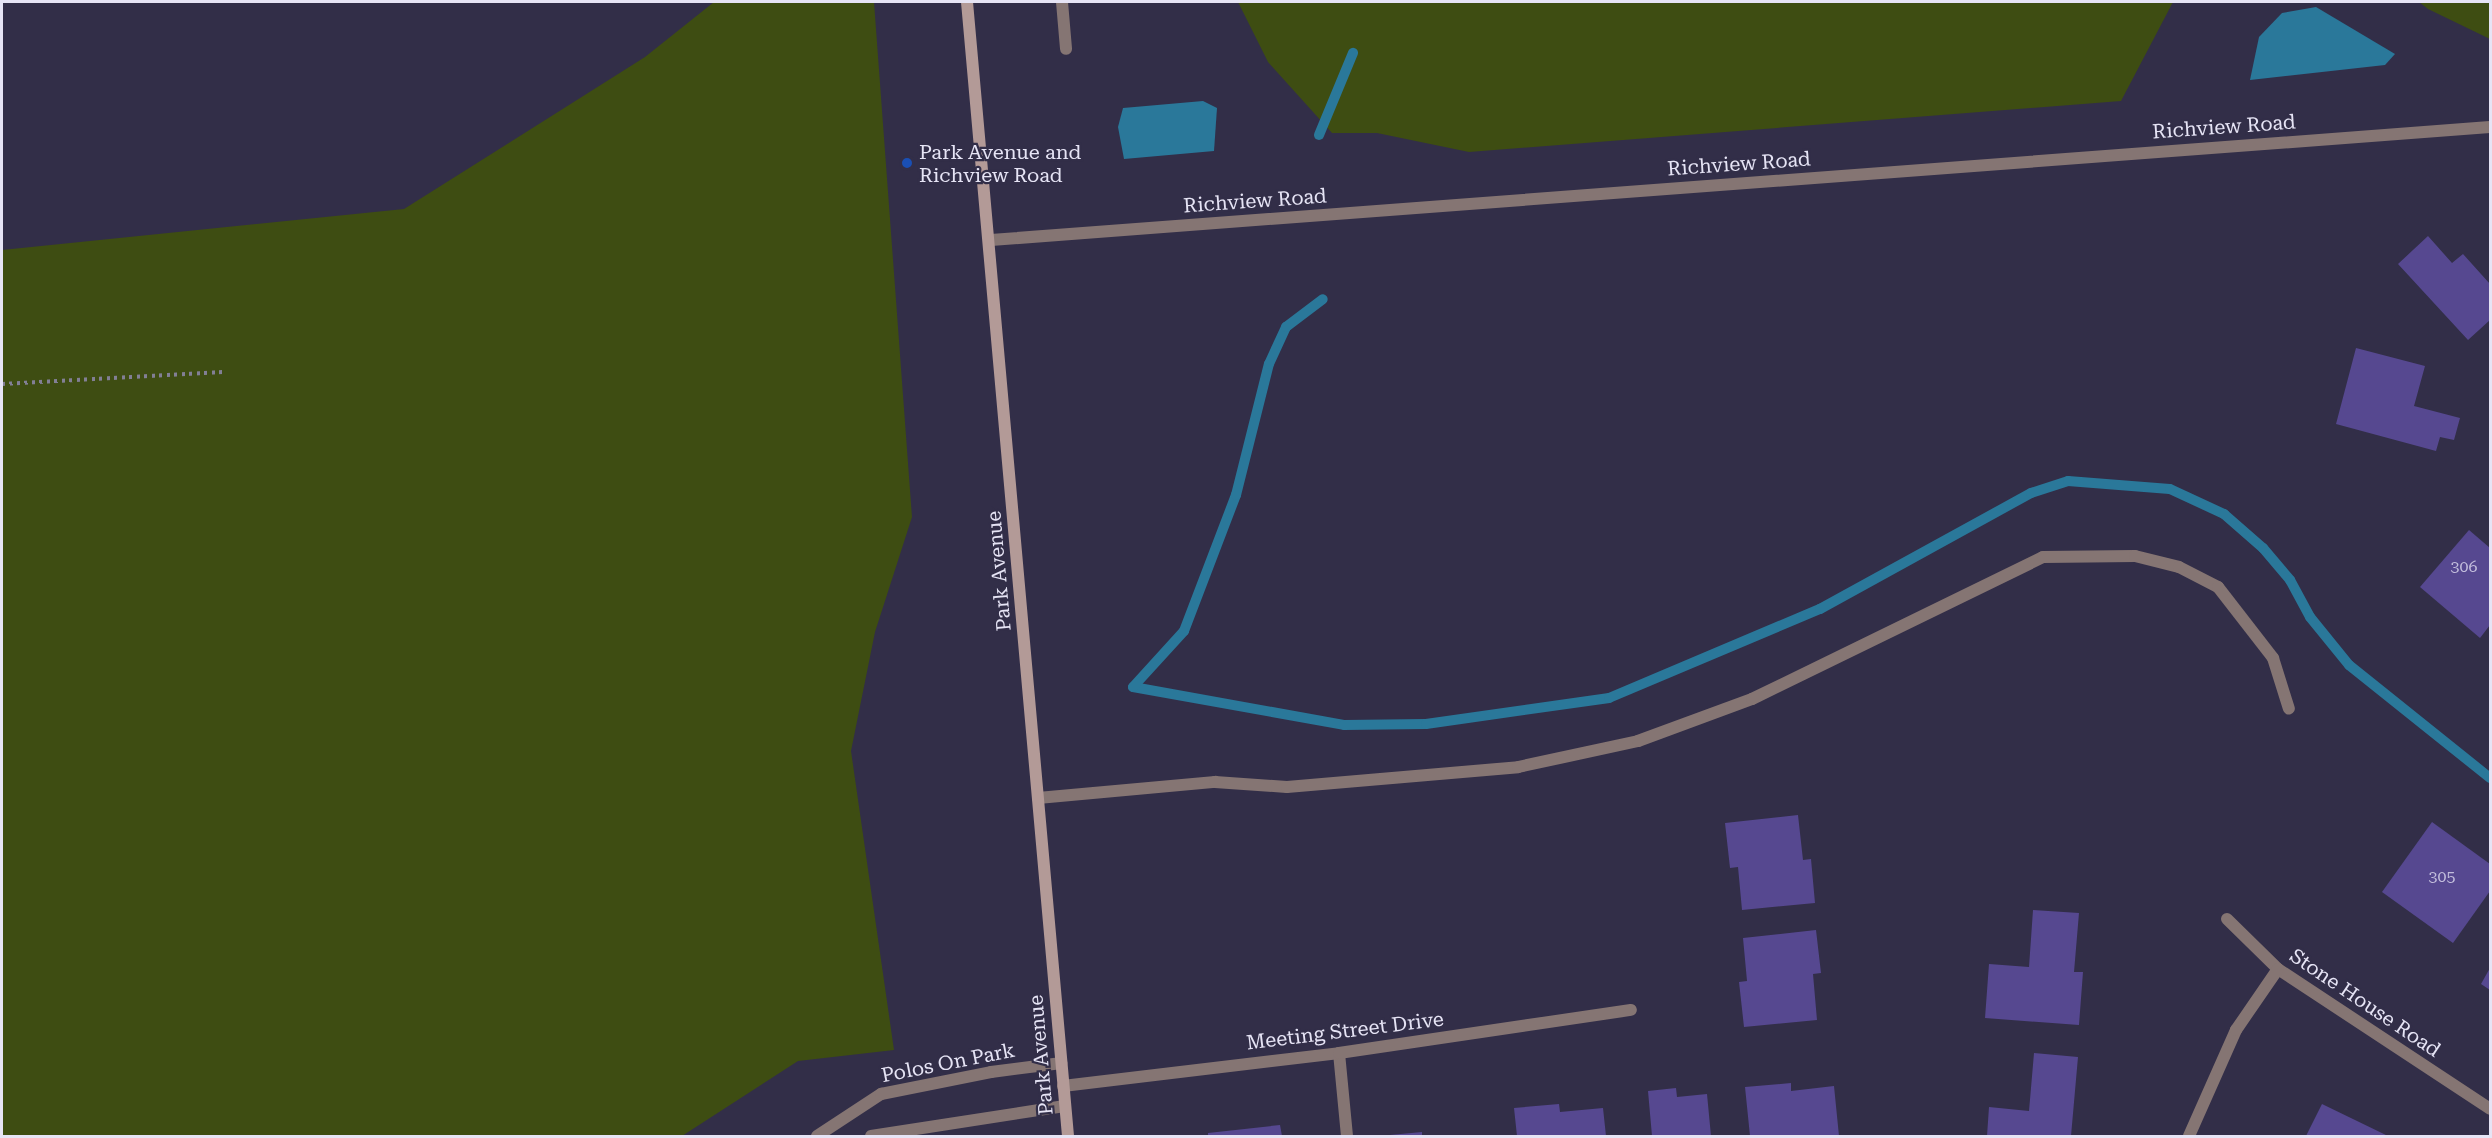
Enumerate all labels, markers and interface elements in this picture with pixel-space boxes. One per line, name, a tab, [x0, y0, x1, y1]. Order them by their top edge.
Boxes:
street label: Richview Road	[2152, 110, 2296, 144]
place label: Park Avenue and Richview Road	[919, 140, 1081, 187]
street label: Richview Road	[1667, 147, 1811, 181]
marker: Park Avenue and Richview Road	[900, 156, 914, 170]
street label: Richview Road	[1183, 184, 1327, 218]
street label: Park Avenue	[982, 510, 1016, 632]
house number: 306	[2451, 557, 2477, 577]
house number: 305	[2429, 867, 2455, 887]
street label: Stone House Road	[2285, 944, 2445, 1062]
street label: Park Avenue	[1024, 994, 1058, 1116]
street label: Meeting Street Drive	[1245, 1007, 1445, 1055]
street label: Polos On Park	[879, 1038, 1017, 1088]

